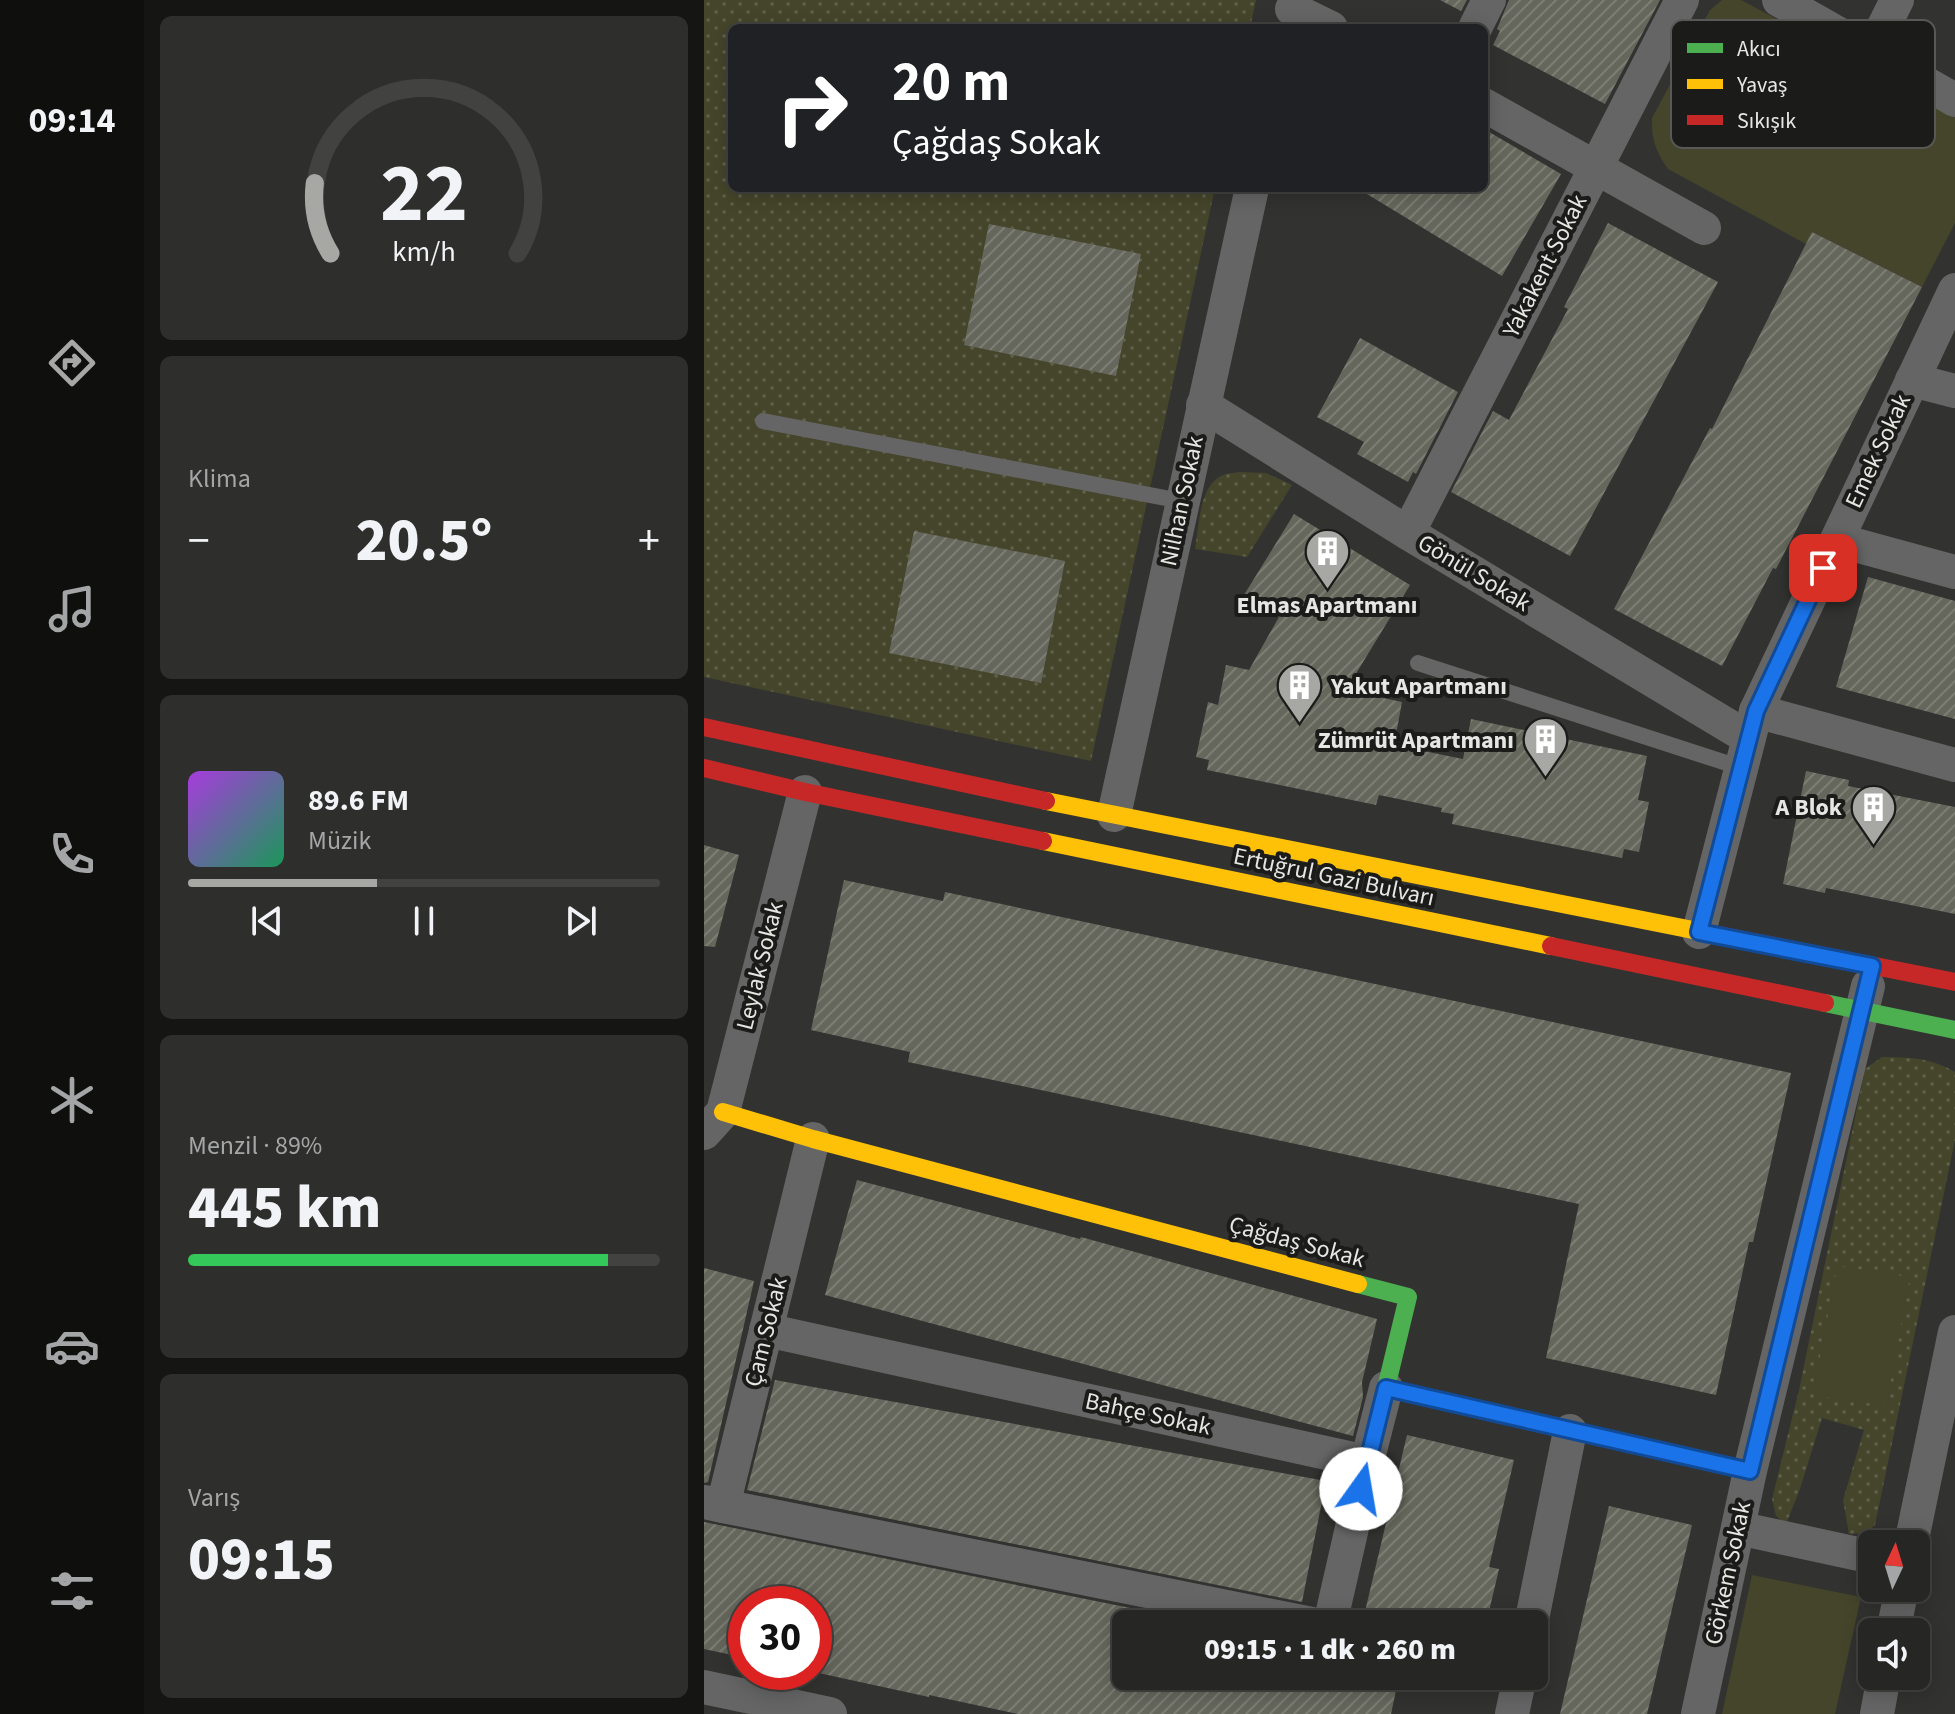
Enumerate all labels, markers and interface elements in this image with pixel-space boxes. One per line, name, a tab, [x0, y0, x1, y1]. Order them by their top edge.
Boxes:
legend	[1671, 20, 1935, 148]
text: Akıcı	[1737, 33, 1781, 65]
text: 20 m	[892, 43, 1010, 122]
icon: right	[760, 56, 864, 160]
text: Yavaş	[1736, 69, 1787, 101]
text: 09:14	[29, 95, 115, 146]
text: Sıkışık	[1737, 105, 1796, 137]
text: Çağdaş Sokak	[892, 117, 1101, 168]
text: 22	[380, 134, 468, 252]
street label: Yakakent Sokak	[1493, 188, 1596, 345]
text: km/h	[392, 232, 456, 272]
icon: directions	[44, 335, 100, 391]
street label: Emek Sokak	[1836, 388, 1920, 514]
street label: Nilhan Sokak	[1151, 433, 1213, 569]
text: Klima	[188, 460, 251, 497]
text: 20.5°	[356, 499, 492, 584]
text: −	[188, 510, 210, 573]
text: +	[638, 510, 660, 573]
street label: Gönül Sokak	[1411, 525, 1537, 621]
building icon: Elmas Apartmanı	[1303, 527, 1351, 590]
pin	[1789, 534, 1857, 602]
icon: arrive	[1801, 546, 1845, 590]
icon: music	[44, 581, 100, 637]
place label: Elmas Apartmanı	[1237, 588, 1417, 623]
building icon: Yakut Apartmanı	[1276, 662, 1324, 725]
place label: Yakut Apartmanı	[1330, 669, 1507, 704]
building icon: Zümrüt Apartmanı	[1521, 716, 1569, 779]
place label: Zümrüt Apartmanı	[1318, 723, 1514, 758]
text: 89.6 FM	[308, 779, 409, 822]
building icon: A Blok	[1849, 783, 1897, 846]
place label: A Blok	[1775, 790, 1843, 825]
text: Müzik	[308, 822, 371, 859]
icon: phone	[44, 826, 100, 882]
street label: Ertuğrul Gazi Bulvarı	[1230, 839, 1438, 915]
street label: Leylak Sokak	[727, 898, 793, 1034]
icon: previous	[245, 899, 289, 943]
icon: pause	[402, 899, 446, 943]
icon: next	[559, 899, 603, 943]
icon: climate	[44, 1072, 100, 1128]
text: Menzil · 89%	[188, 1127, 322, 1164]
text: 445 km	[188, 1166, 381, 1251]
street label: Çağdaş Sokak	[1225, 1207, 1369, 1277]
street label: Çam Sokak	[735, 1273, 797, 1391]
icon: car	[44, 1318, 100, 1374]
street label: Bahçe Sokak	[1082, 1384, 1214, 1444]
position arrow	[1319, 1447, 1403, 1531]
text: Varış	[188, 1479, 240, 1516]
street label: Görkem Sokak	[1696, 1498, 1760, 1648]
text: 09:15	[188, 1518, 335, 1603]
north arrow	[1858, 1530, 1930, 1602]
map controls	[1858, 1530, 1930, 1690]
icon: filters	[44, 1563, 100, 1619]
speed limit sign: 30	[728, 1586, 832, 1690]
button: sound	[1858, 1618, 1930, 1690]
text: 09:15 · 1 dk · 260 m	[1204, 1628, 1456, 1671]

